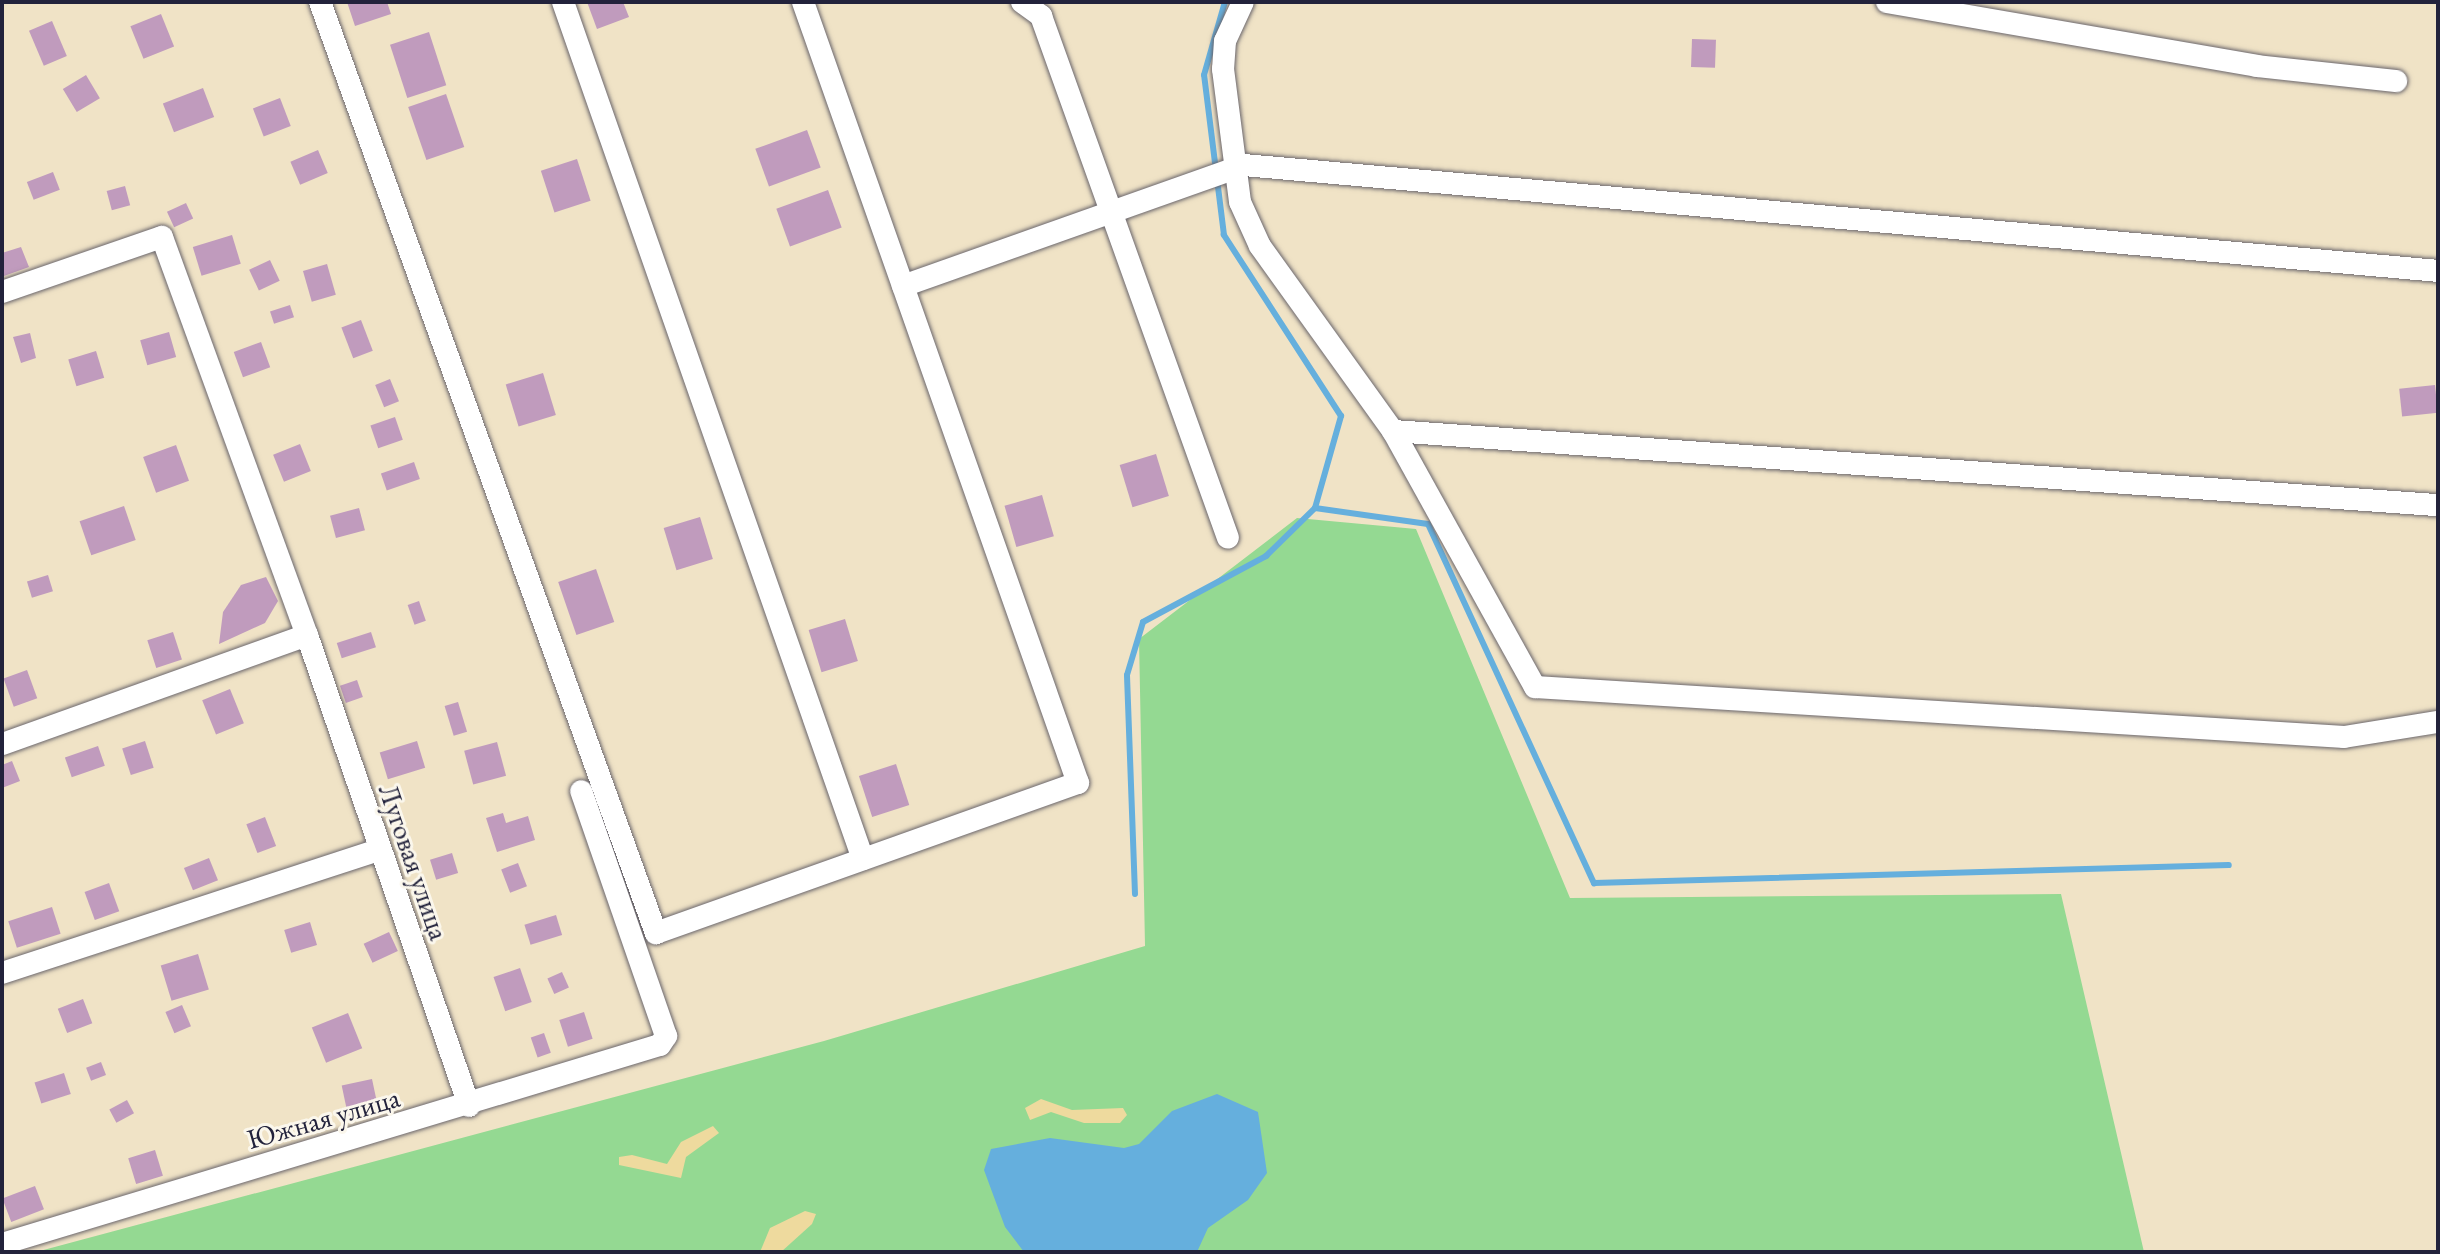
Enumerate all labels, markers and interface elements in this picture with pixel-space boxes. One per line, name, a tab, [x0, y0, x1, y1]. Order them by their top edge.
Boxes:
street label: Луговая улица	[372, 780, 456, 944]
street label: Южная улица	[243, 1080, 403, 1156]

